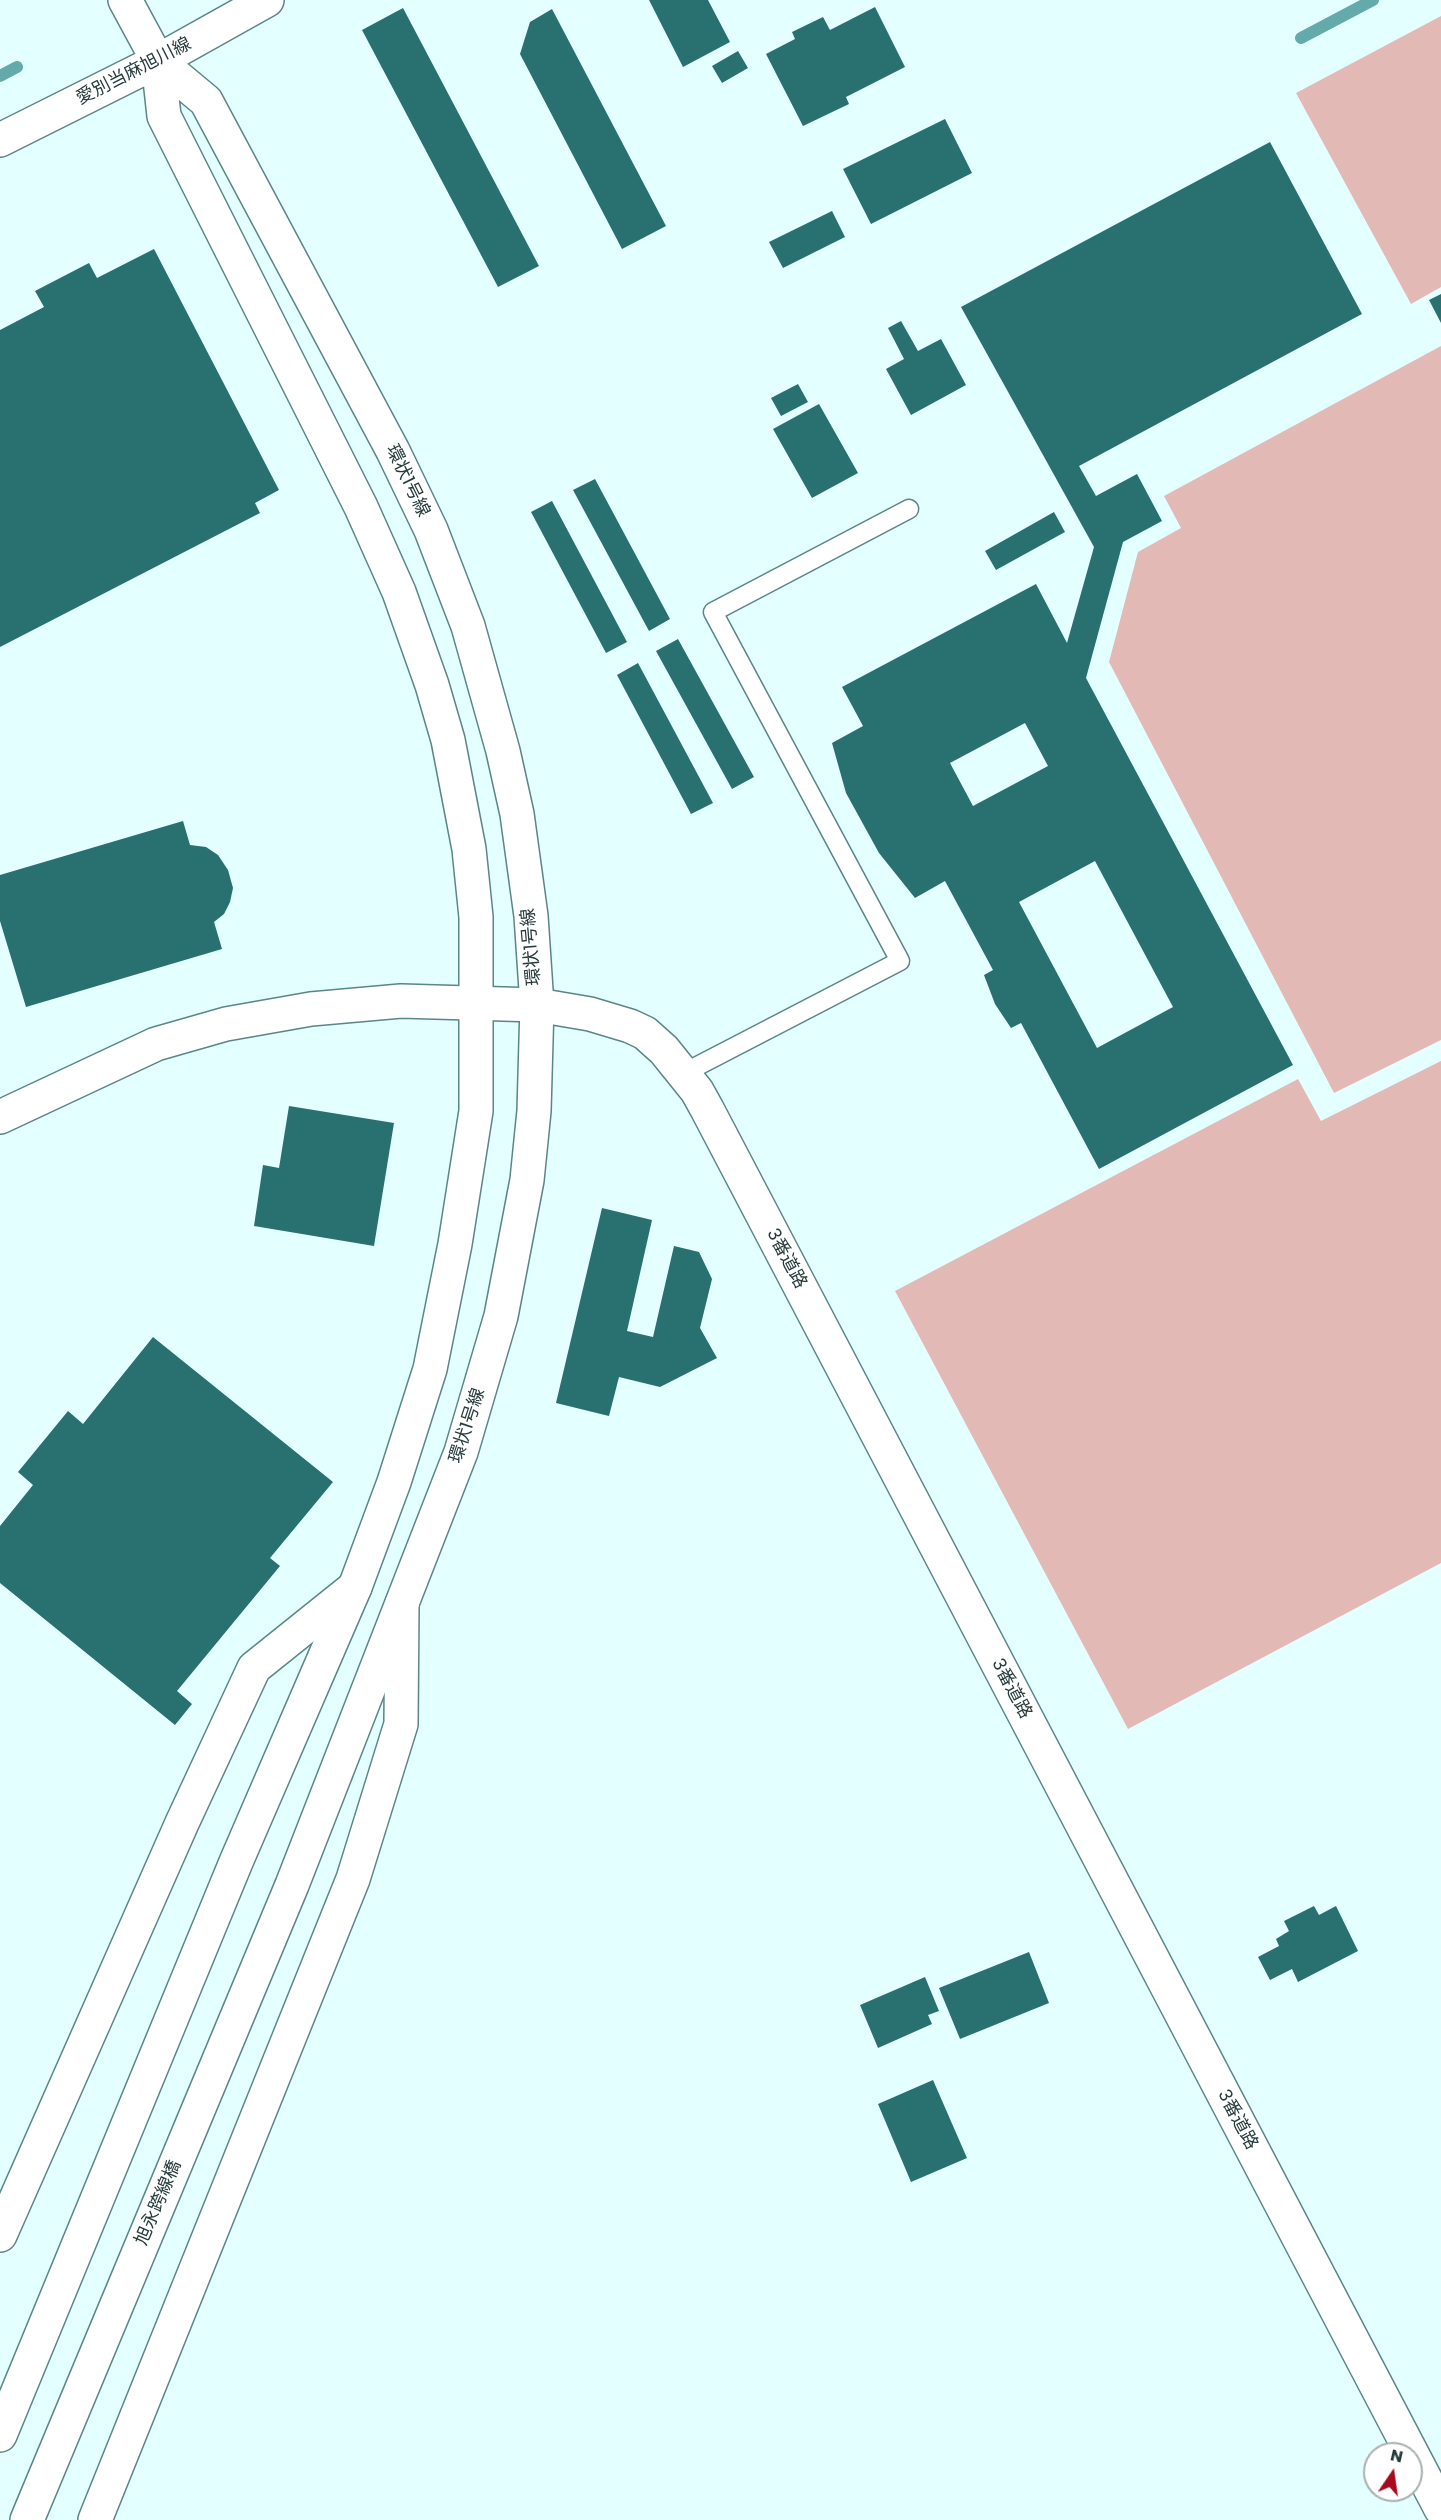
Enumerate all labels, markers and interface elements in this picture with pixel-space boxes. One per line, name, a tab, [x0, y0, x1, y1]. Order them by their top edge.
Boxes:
street label: 愛別当麻旭川線	[73, 34, 195, 110]
street label: 環状1号線	[380, 441, 434, 521]
street label: 環状1号線	[518, 907, 546, 987]
street label: 3番道路	[761, 1225, 811, 1293]
street label: 環状1号線	[446, 1386, 490, 1466]
street label: 3番道路	[986, 1655, 1036, 1723]
street label: 3番道路	[1212, 2086, 1262, 2154]
street label: 旭永跨線橋	[131, 2157, 187, 2249]
north arrow	[1363, 2442, 1423, 2502]
text: N	[1388, 2443, 1405, 2468]

